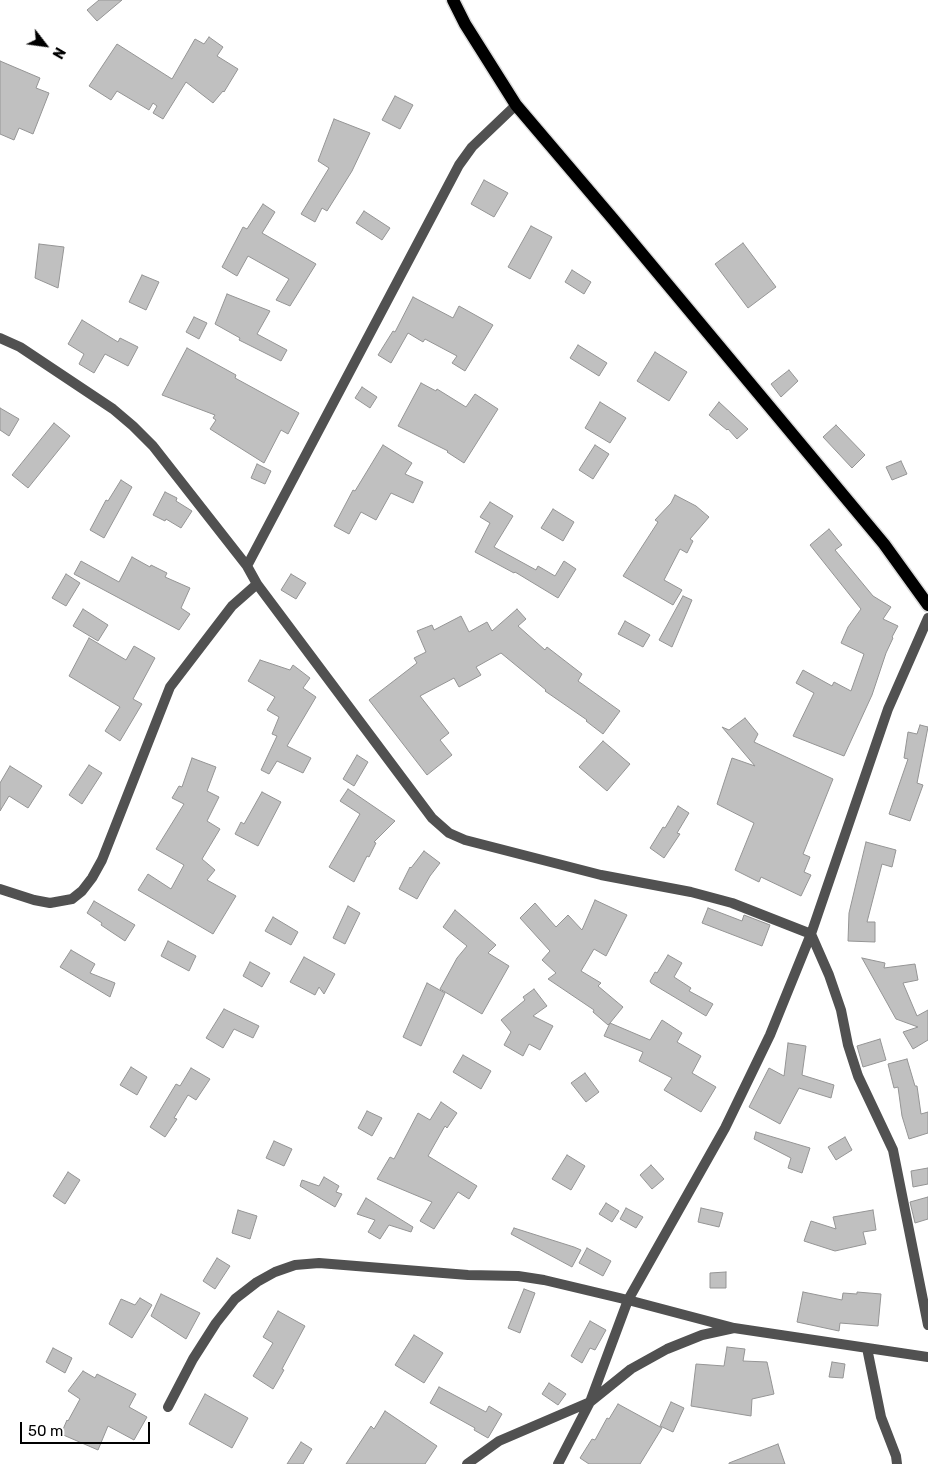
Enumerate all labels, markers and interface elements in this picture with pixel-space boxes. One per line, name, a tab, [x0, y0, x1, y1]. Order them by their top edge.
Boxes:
north arrow	[20, 20, 70, 70]
text: N	[49, 44, 68, 61]
scale bar	[22, 1412, 152, 1444]
text: 50 m	[28, 1422, 63, 1440]

